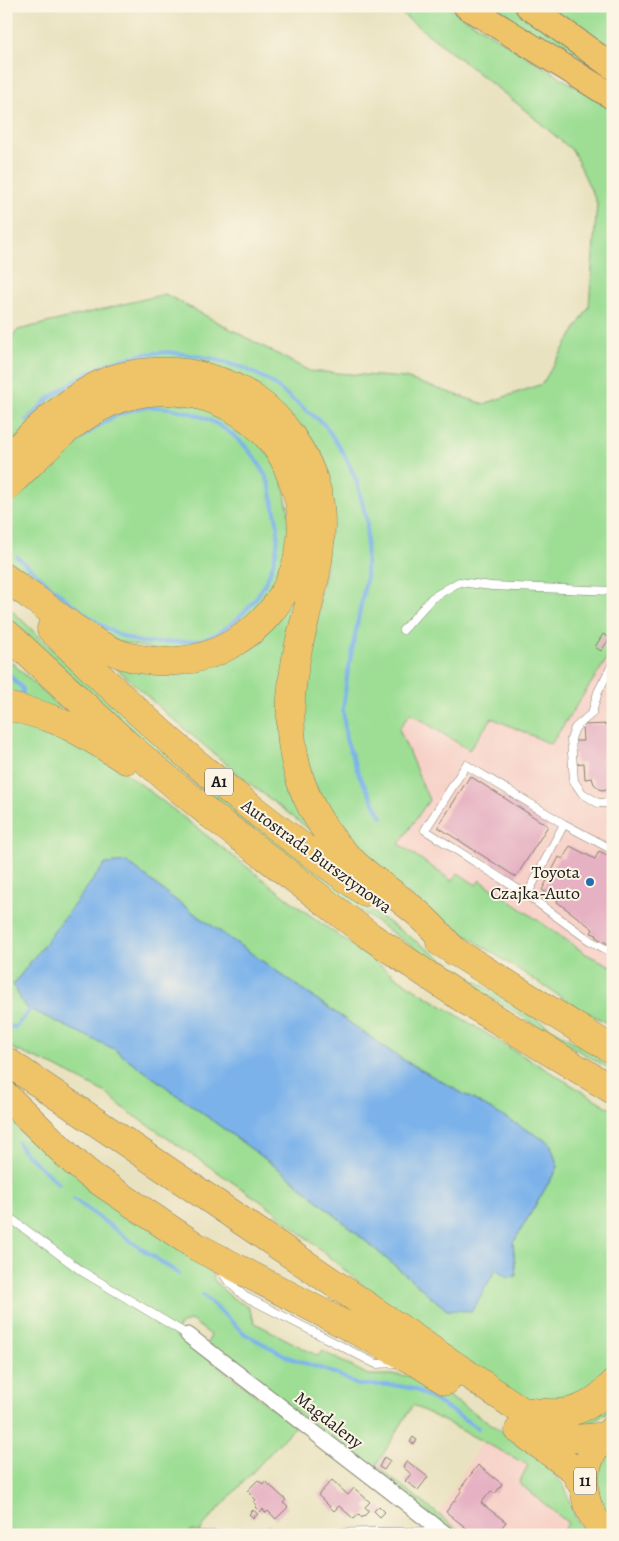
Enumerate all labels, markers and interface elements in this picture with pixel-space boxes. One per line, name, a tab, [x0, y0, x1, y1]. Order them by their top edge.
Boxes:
road number: A1	[205, 769, 233, 796]
street label: Autostrada Bursztynowa	[236, 793, 398, 919]
place label: Toyota Czajka-Auto	[490, 860, 581, 905]
marker: Toyota Czajka-Auto	[584, 876, 596, 888]
street label: Magdaleny	[290, 1386, 369, 1455]
road number: 11	[574, 1468, 596, 1494]

